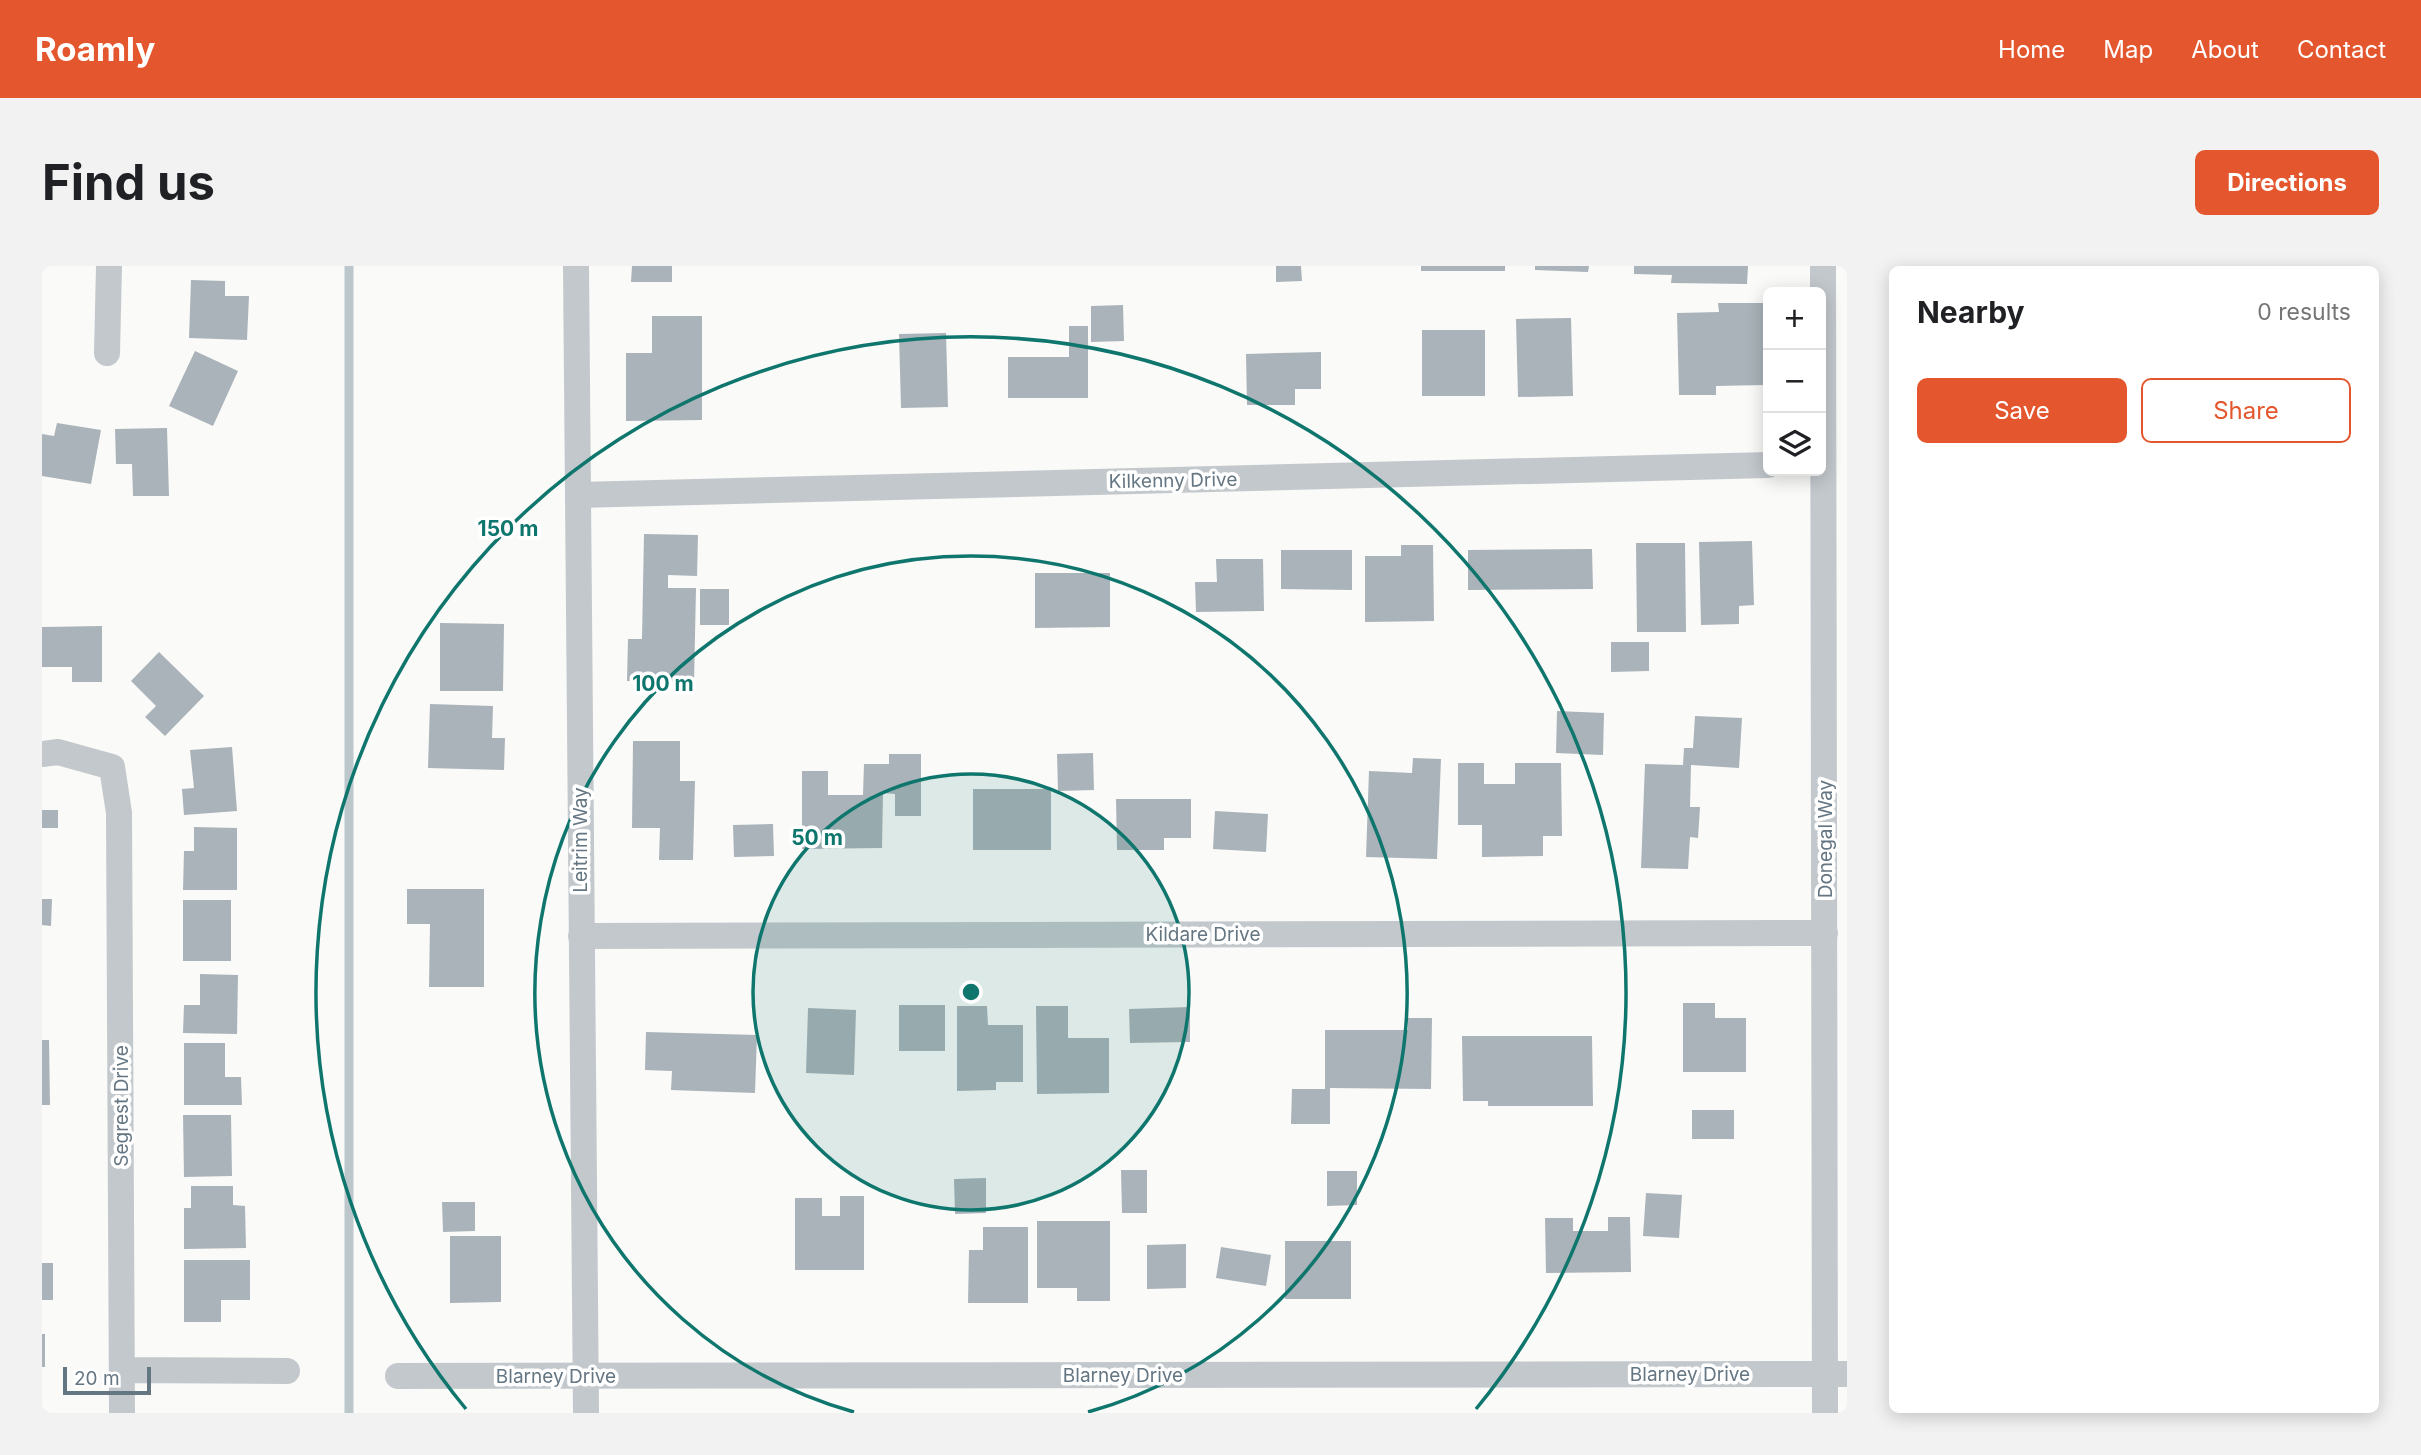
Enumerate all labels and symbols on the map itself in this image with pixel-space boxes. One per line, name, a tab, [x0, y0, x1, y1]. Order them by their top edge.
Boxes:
street label: Kilkenny Drive	[1108, 468, 1238, 493]
text: 150 m	[478, 516, 538, 541]
text: 100 m	[632, 671, 694, 696]
street label: Donegal Way	[1814, 779, 1837, 898]
street label: Leitrim Way	[569, 787, 592, 893]
text: 50 m	[791, 825, 843, 850]
street label: Kildare Drive	[1146, 923, 1260, 946]
centre of rings	[959, 980, 983, 1004]
street label: Segrest Drive	[110, 1045, 133, 1167]
street label: Blarney Drive	[1630, 1363, 1750, 1386]
scale bar	[63, 1364, 150, 1396]
street label: Blarney Drive	[1063, 1364, 1183, 1387]
street label: Blarney Drive	[496, 1365, 616, 1388]

